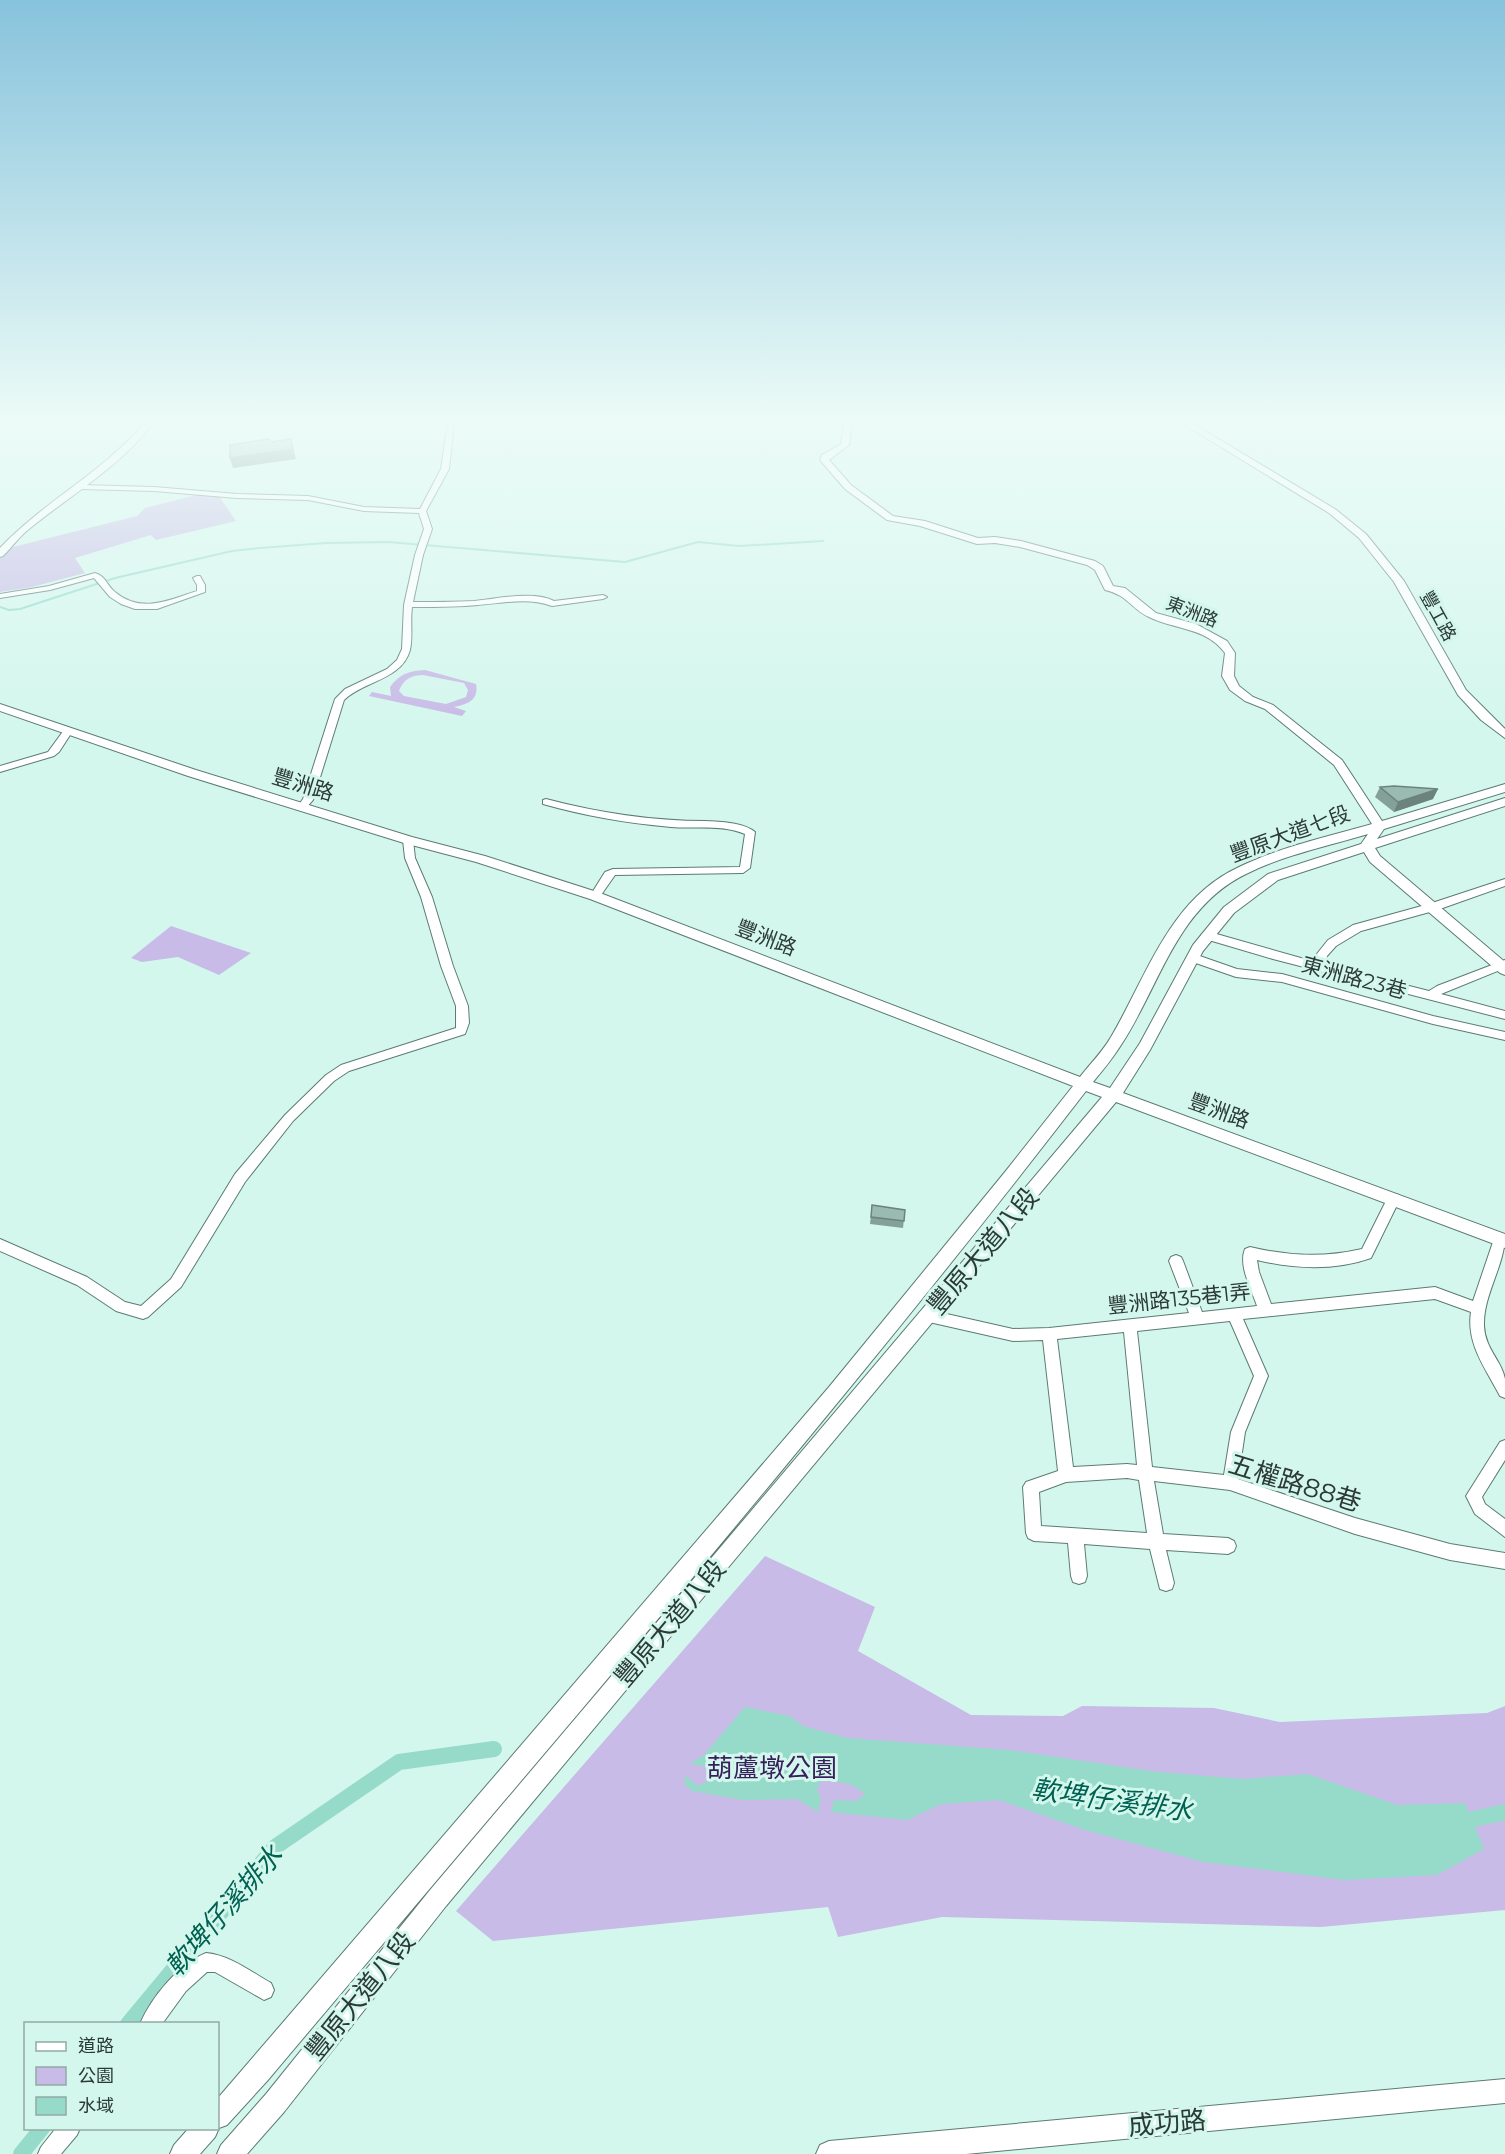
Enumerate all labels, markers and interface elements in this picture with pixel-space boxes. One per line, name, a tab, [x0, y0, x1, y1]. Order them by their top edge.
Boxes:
street label: 豐工路	[1415, 587, 1461, 645]
street label: 東洲路	[1163, 592, 1221, 632]
street label: 豐洲路	[269, 763, 337, 806]
street label: 豐原大道七段	[1226, 800, 1353, 867]
street label: 豐洲路	[732, 915, 800, 960]
street label: 東洲路23巷	[1299, 951, 1409, 1004]
street label: 豐洲路	[1185, 1088, 1253, 1133]
street label: 豐原大道八段	[921, 1181, 1045, 1321]
street label: 豐洲路135巷1弄	[1106, 1279, 1252, 1318]
street label: 五權路88巷	[1225, 1448, 1365, 1518]
street label: 豐原大道八段	[608, 1553, 732, 1693]
park label: 葫蘆墩公園	[707, 1752, 837, 1784]
water label: 軟埤仔溪排水	[1030, 1772, 1196, 1827]
water label: 軟埤仔溪排水	[158, 1838, 290, 1983]
street label: 豐原大道八段	[298, 1925, 422, 2067]
legend	[24, 2022, 219, 2130]
text: 道路	[78, 2035, 114, 2057]
text: 公園	[78, 2065, 114, 2087]
text: 水域	[78, 2095, 114, 2117]
street label: 成功路	[1127, 2104, 1207, 2142]

